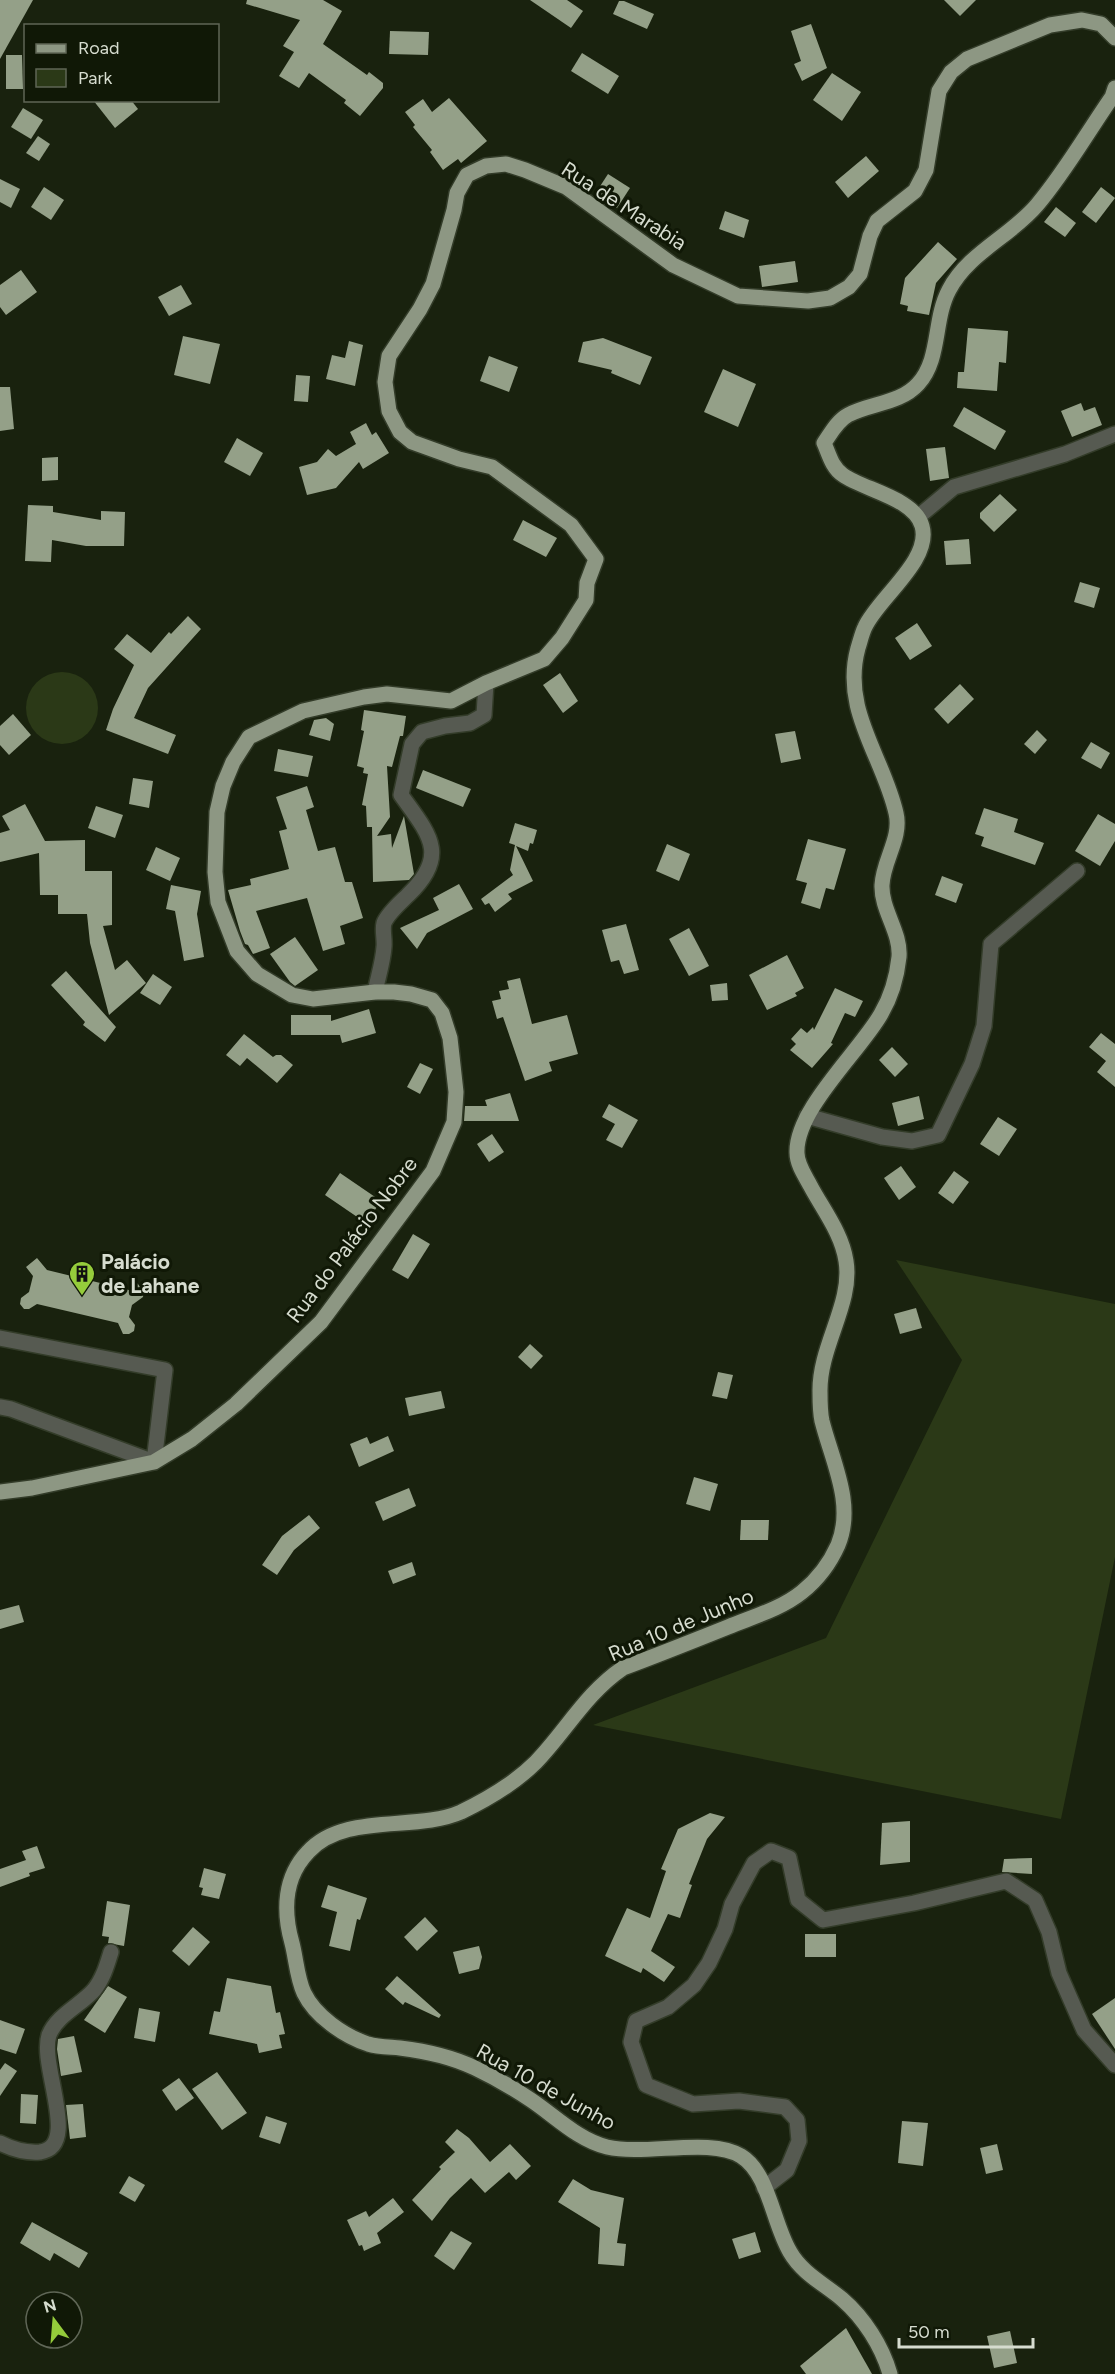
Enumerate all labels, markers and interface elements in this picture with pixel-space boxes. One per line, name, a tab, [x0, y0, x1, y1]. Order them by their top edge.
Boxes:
legend	[24, 24, 219, 102]
text: Road	[78, 37, 119, 59]
text: Park	[78, 67, 113, 89]
street label: Rua de Marabia	[557, 156, 691, 255]
street label: Rua do Palácio Nobre	[281, 1152, 422, 1328]
place label: Palácio de Lahane	[101, 1249, 200, 1298]
building icon: Palácio de Lahane	[67, 1259, 97, 1297]
street label: Rua 10 de Junho	[604, 1583, 757, 1666]
street label: Rua 10 de Junho	[472, 2038, 620, 2135]
north arrow	[24, 2290, 84, 2350]
text: N	[41, 2295, 59, 2317]
scale bar	[899, 2311, 1032, 2349]
text: 50 m	[908, 2321, 950, 2343]

